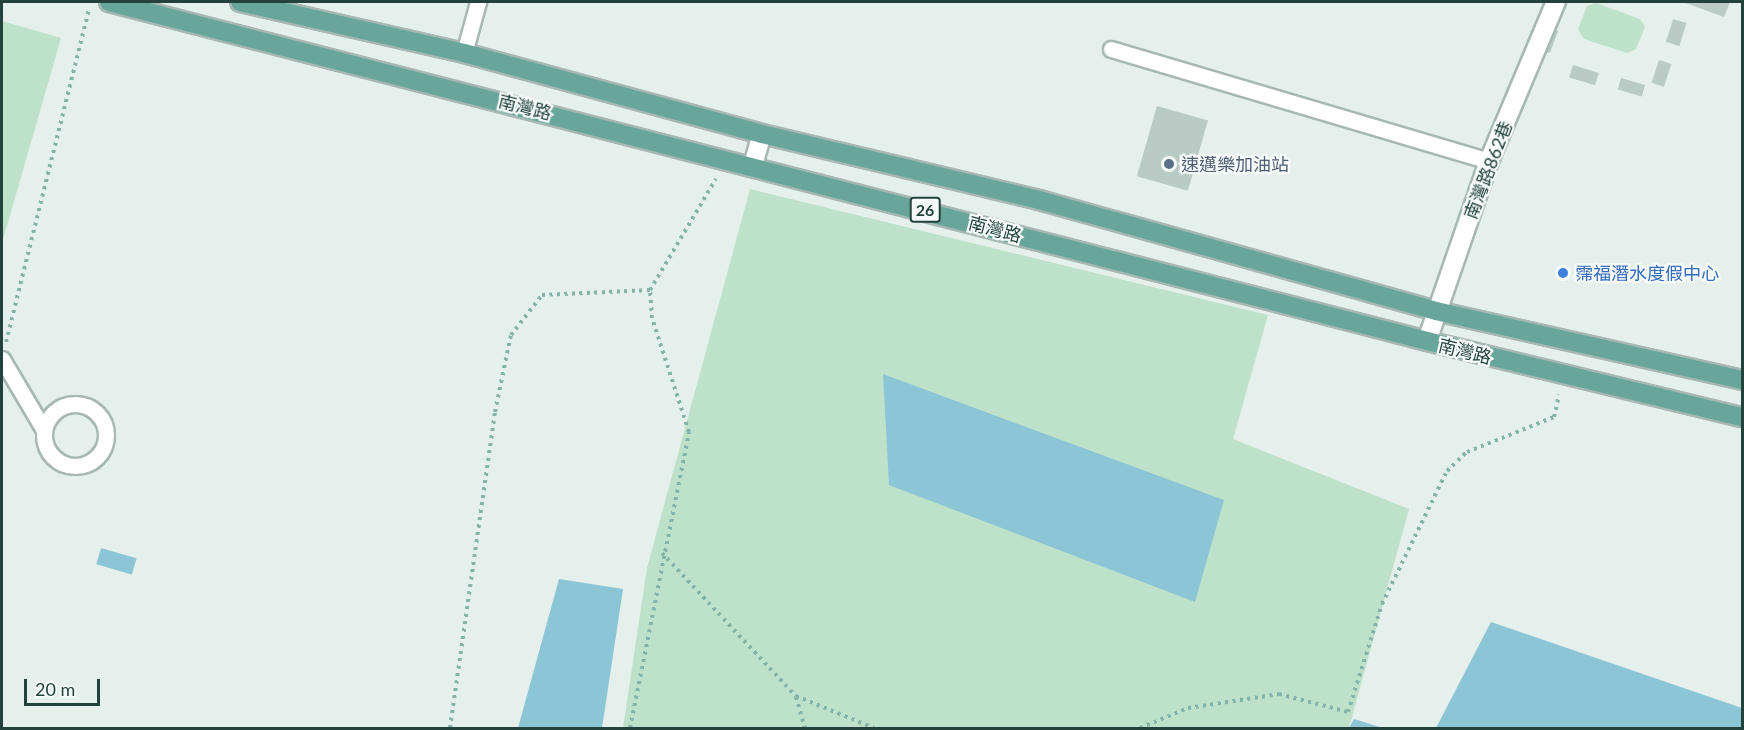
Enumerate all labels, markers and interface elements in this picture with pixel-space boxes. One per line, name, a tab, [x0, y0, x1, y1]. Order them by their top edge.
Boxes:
street label: 南灣路	[496, 90, 554, 124]
street label: 南灣路862巷	[1459, 118, 1517, 222]
place label: 速邁樂加油站	[1181, 153, 1289, 175]
marker: 速邁樂加油站	[1162, 157, 1176, 171]
road number: 26	[908, 197, 942, 223]
street label: 南灣路	[966, 212, 1024, 246]
place label: 霈福潛水度假中心	[1575, 262, 1719, 284]
marker: 霈福潛水度假中心	[1556, 266, 1570, 280]
street label: 南灣路	[1436, 334, 1494, 368]
scale bar	[27, 667, 104, 705]
text: 20 m	[35, 678, 75, 700]

